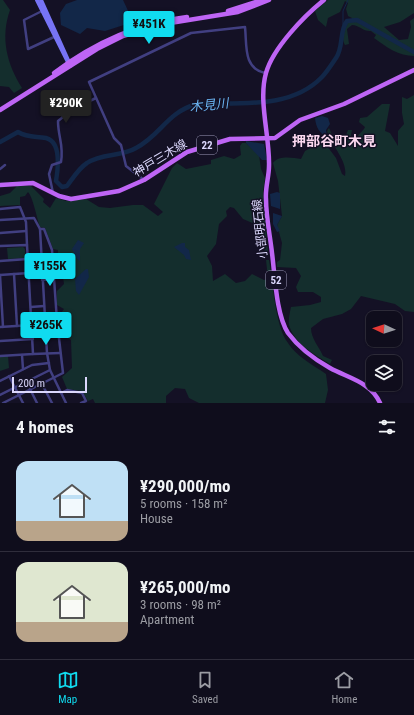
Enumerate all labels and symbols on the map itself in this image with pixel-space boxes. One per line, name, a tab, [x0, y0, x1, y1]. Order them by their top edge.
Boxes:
pin: ¥451K	[121, 11, 177, 45]
pin: ¥290K	[38, 90, 94, 124]
water label: 木見川	[189, 95, 231, 114]
district label: 押部谷町木見	[292, 133, 376, 149]
road number: 22	[197, 136, 217, 154]
street label: 神戸三木線	[131, 137, 189, 179]
street label: 小部明石線	[250, 198, 270, 260]
pin: ¥155K	[22, 253, 78, 287]
road number: 52	[266, 271, 286, 289]
north arrow	[366, 311, 402, 347]
pin: ¥265K	[18, 312, 74, 346]
scale bar	[12, 375, 87, 394]

